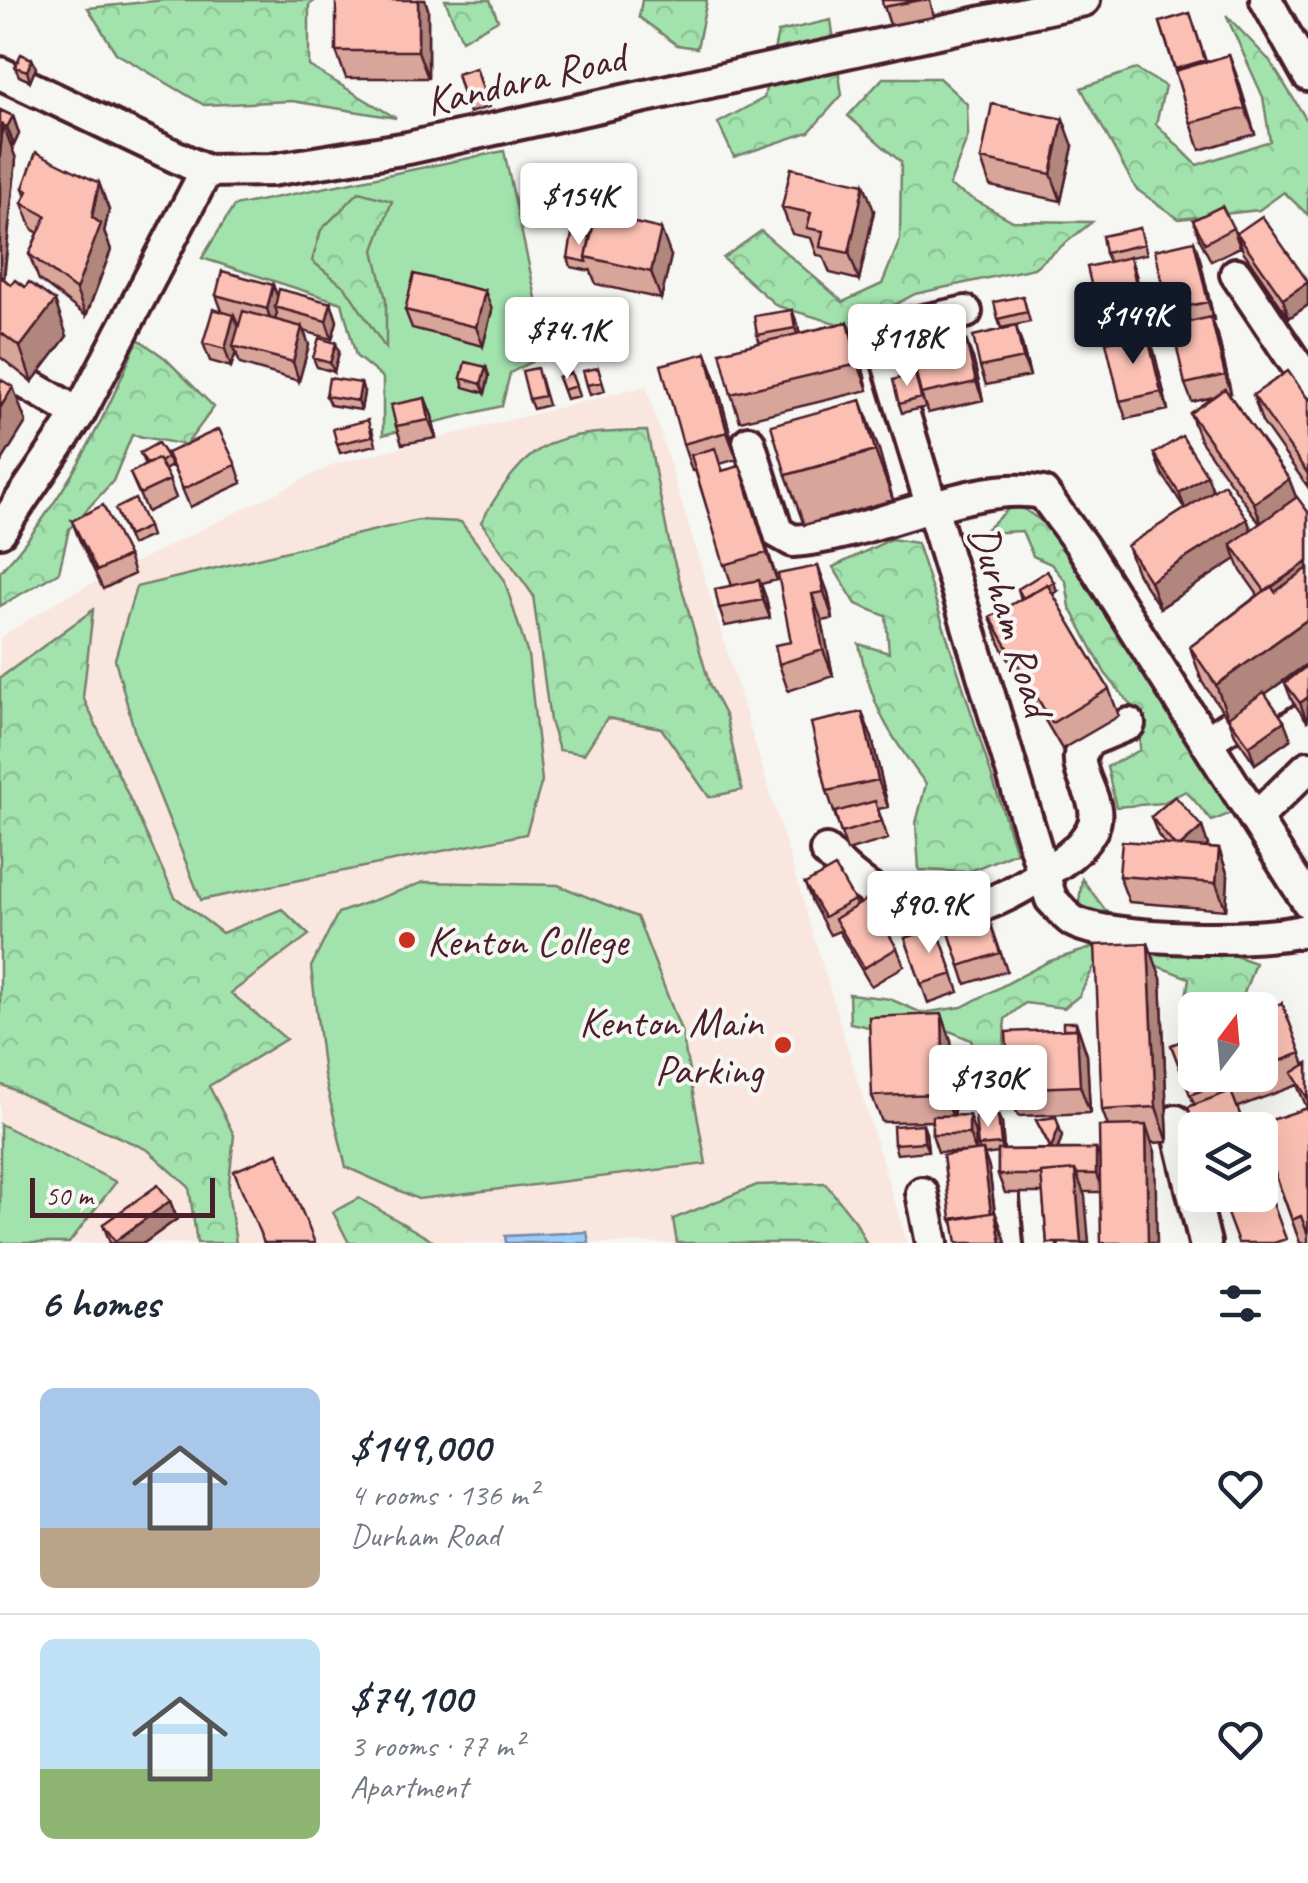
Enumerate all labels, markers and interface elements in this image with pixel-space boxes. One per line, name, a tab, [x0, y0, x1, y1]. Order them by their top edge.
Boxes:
street label: Kandara Road	[421, 29, 636, 128]
pin: $154K	[509, 163, 649, 248]
text: $154K	[542, 175, 616, 216]
pin: $149K	[1063, 282, 1203, 367]
text: $149K	[1096, 294, 1170, 335]
pin: $74.1K	[486, 297, 648, 382]
pin: $118K	[837, 304, 977, 389]
text: $74.1K	[527, 309, 607, 350]
text: $118K	[870, 316, 944, 357]
street label: Durham Road	[957, 519, 1067, 728]
pin: $90.9K	[848, 871, 1010, 956]
text: $90.9K	[889, 883, 969, 924]
place label: Kenton College	[427, 915, 630, 968]
marker: Kenton College	[396, 929, 418, 951]
north arrow	[1178, 992, 1278, 1092]
map controls	[1178, 992, 1278, 1212]
place label: Kenton Main Parking	[579, 996, 765, 1097]
marker: Kenton Main Parking	[772, 1034, 794, 1056]
pin: $130K	[918, 1045, 1058, 1130]
text: $130K	[951, 1057, 1025, 1098]
button: layers	[1178, 1112, 1278, 1212]
scale bar	[30, 1173, 215, 1218]
text: 50 m	[45, 1178, 93, 1213]
icon: filters	[1213, 1276, 1268, 1331]
text: 6 homes	[40, 1277, 159, 1330]
text: $149,000	[350, 1421, 490, 1474]
icon: home	[120, 1428, 240, 1548]
icon: heart	[1213, 1461, 1268, 1516]
text: 4 rooms · 136 m²	[350, 1474, 537, 1515]
text: Durham Road	[350, 1515, 500, 1556]
text: $74,100	[350, 1672, 472, 1725]
icon: home	[120, 1679, 240, 1799]
icon: heart	[1213, 1712, 1268, 1767]
text: 3 rooms · 77 m²	[350, 1725, 523, 1766]
text: Apartment	[350, 1766, 468, 1807]

